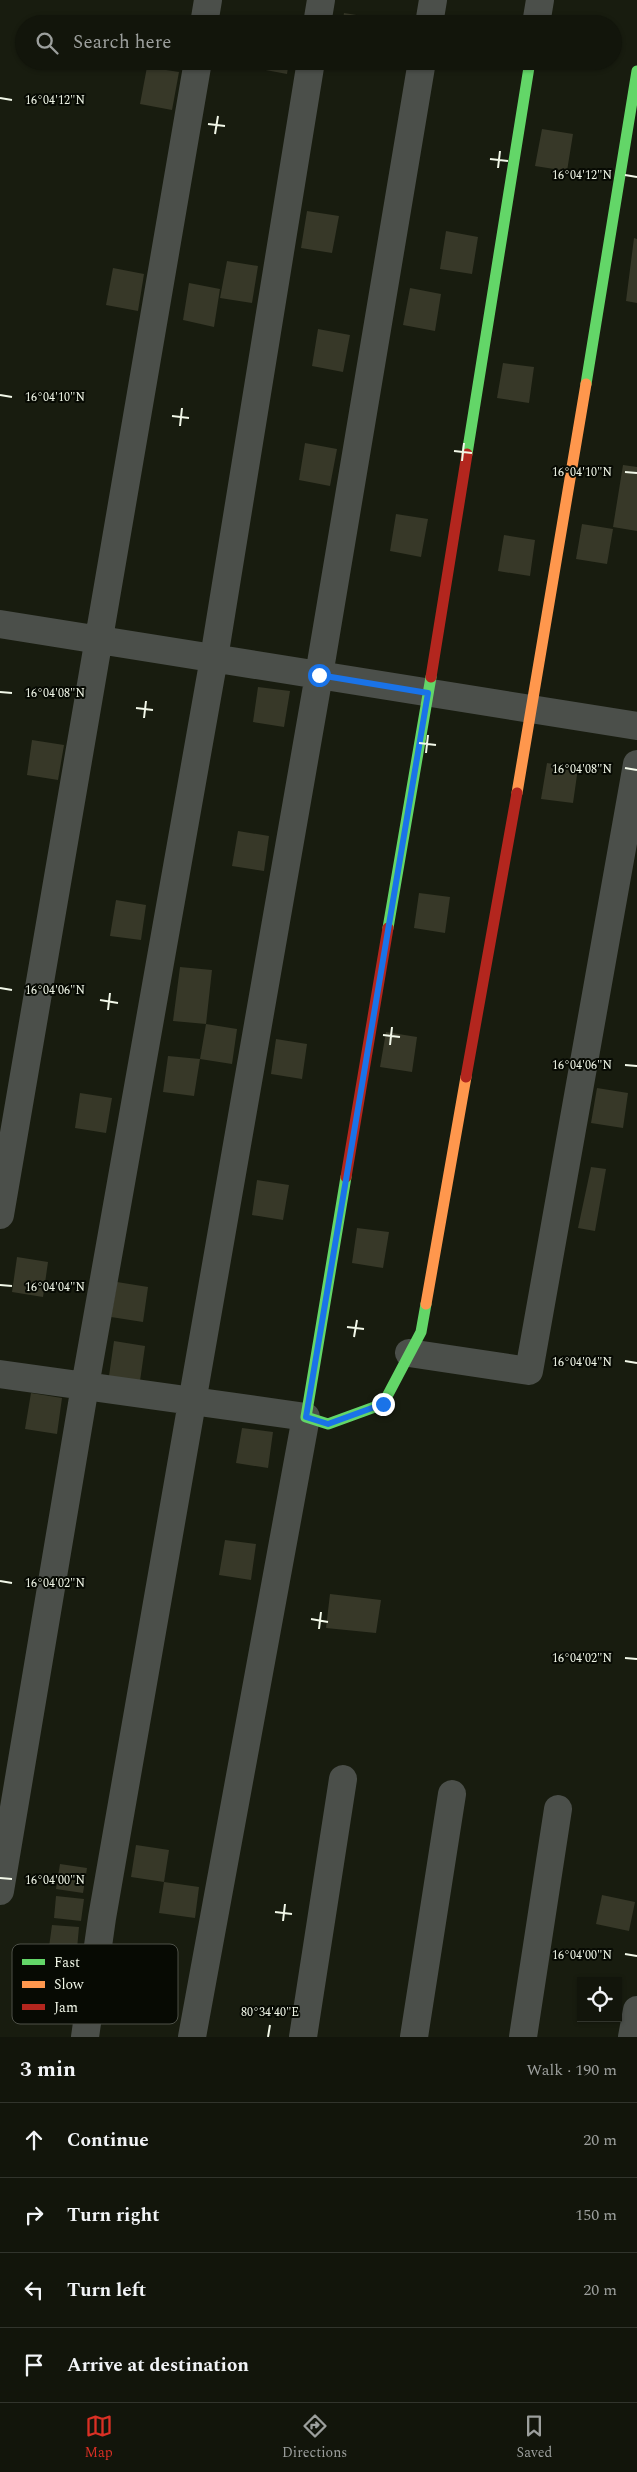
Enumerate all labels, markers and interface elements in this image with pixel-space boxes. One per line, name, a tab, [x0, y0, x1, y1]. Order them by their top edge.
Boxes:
search box	[15, 15, 622, 70]
text: Search here	[73, 28, 172, 57]
icon: search	[33, 29, 61, 57]
text: 16°04'12"N	[25, 91, 85, 110]
text: 16°04'12"N	[552, 166, 612, 185]
text: 16°04'10"N	[25, 388, 85, 407]
text: 16°04'10"N	[552, 463, 612, 482]
route start	[308, 664, 331, 687]
text: 16°04'08"N	[25, 684, 85, 703]
text: 16°04'08"N	[552, 760, 612, 779]
text: 16°04'06"N	[25, 981, 85, 1000]
text: 16°04'06"N	[552, 1056, 612, 1075]
text: 16°04'04"N	[25, 1278, 85, 1297]
text: 16°04'04"N	[552, 1353, 612, 1372]
route end	[372, 1393, 395, 1416]
text: 16°04'02"N	[25, 1574, 85, 1593]
text: 16°04'02"N	[552, 1649, 612, 1668]
text: 16°04'00"N	[25, 1871, 85, 1890]
legend	[12, 1944, 178, 2024]
text: 16°04'00"N	[552, 1946, 612, 1965]
text: Fast	[54, 1952, 80, 1973]
text: Slow	[54, 1974, 84, 1995]
map controls	[577, 1977, 622, 2022]
button: locate	[577, 1977, 622, 2022]
text: Jam	[54, 1997, 78, 2018]
text: 80°34'40"E	[241, 2003, 299, 2022]
text: 3 min	[20, 2054, 76, 2086]
text: Walk · 190 m	[526, 2058, 617, 2082]
icon: ahead	[20, 2126, 48, 2154]
text: Continue	[67, 2126, 149, 2155]
text: 20 m	[583, 2128, 617, 2152]
icon: right	[20, 2201, 48, 2229]
text: Turn right	[67, 2201, 160, 2230]
text: 150 m	[575, 2203, 617, 2227]
icon: left	[20, 2276, 48, 2304]
text: Turn left	[67, 2276, 146, 2305]
text: 20 m	[583, 2278, 617, 2302]
icon: arrive	[20, 2351, 48, 2379]
text: Arrive at destination	[67, 2351, 249, 2380]
tab: Map	[85, 2412, 113, 2463]
tab: Directions	[282, 2412, 347, 2463]
tab: Saved	[517, 2412, 552, 2463]

